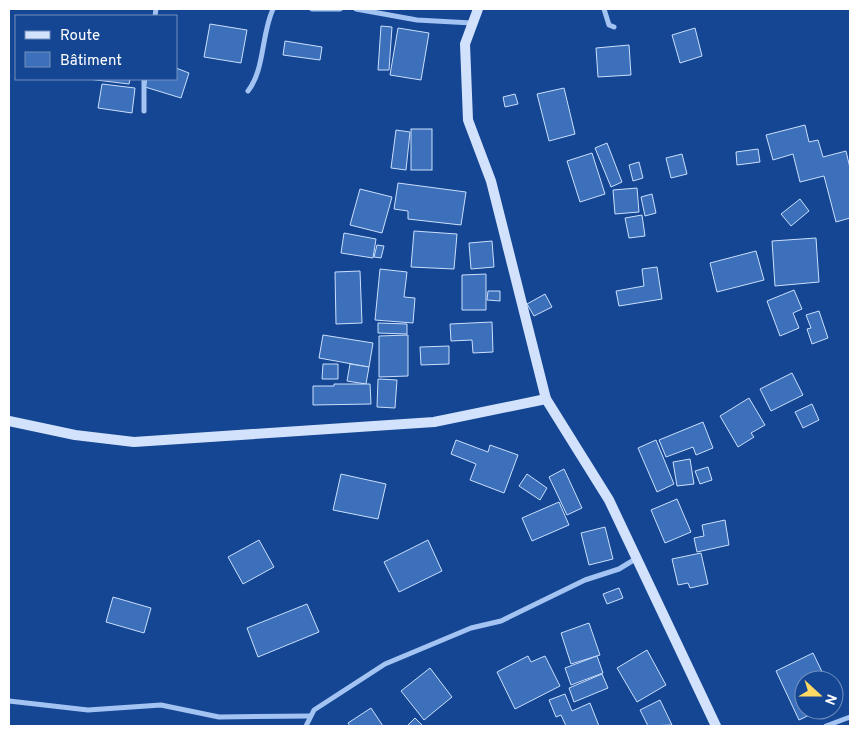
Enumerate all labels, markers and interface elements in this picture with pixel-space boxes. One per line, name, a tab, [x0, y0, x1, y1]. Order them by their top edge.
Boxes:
legend	[15, 15, 178, 80]
text: Route	[60, 27, 100, 46]
text: Bâtiment	[60, 52, 122, 71]
north arrow	[794, 670, 844, 720]
text: N	[820, 691, 839, 707]

